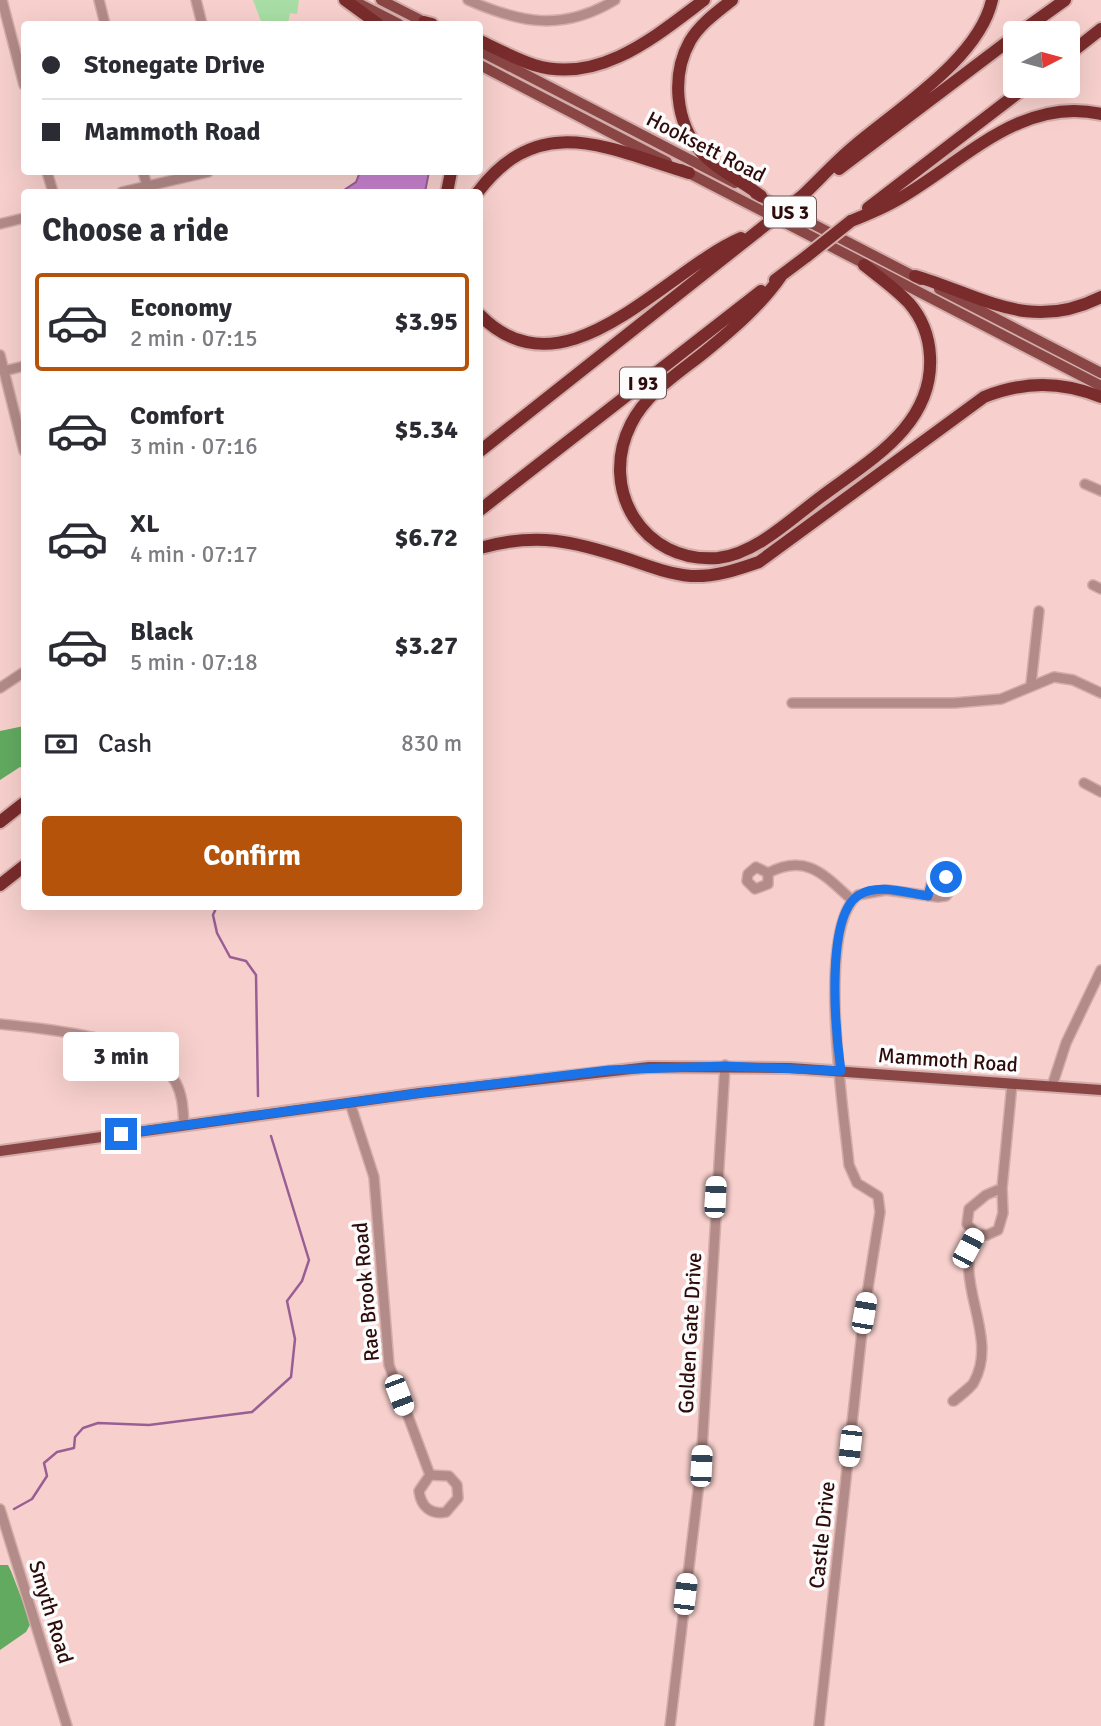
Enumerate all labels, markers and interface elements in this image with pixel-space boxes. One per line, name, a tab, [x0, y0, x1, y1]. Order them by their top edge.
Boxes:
north arrow	[1003, 21, 1080, 98]
map controls	[1003, 21, 1080, 98]
text: Stonegate Drive	[84, 49, 265, 81]
street label: Hooksett Road	[642, 106, 770, 188]
text: Mammoth Road	[84, 116, 261, 148]
road number: US 3	[764, 196, 816, 228]
text: Choose a ride	[42, 211, 229, 250]
icon: car	[46, 291, 109, 354]
text: Economy	[130, 292, 232, 324]
text: $3.95	[394, 306, 458, 338]
text: 2 min · 07:15	[130, 324, 258, 353]
road number: I 93	[620, 368, 666, 398]
icon: car	[46, 399, 109, 462]
text: Comfort	[130, 400, 224, 432]
text: $5.34	[394, 414, 458, 446]
text: 3 min · 07:16	[130, 432, 258, 461]
icon: car	[46, 507, 109, 570]
text: XL	[130, 508, 160, 540]
text: $6.72	[394, 522, 458, 554]
text: 4 min · 07:17	[130, 540, 258, 569]
icon: car	[46, 615, 109, 678]
text: Black	[130, 616, 193, 648]
text: $3.27	[394, 630, 458, 662]
text: 5 min · 07:18	[130, 648, 258, 677]
icon: cash	[42, 725, 80, 763]
text: Cash	[98, 728, 152, 760]
text: 830 m	[401, 729, 462, 758]
button: Confirm	[42, 816, 462, 896]
route start	[930, 861, 962, 893]
callout: 3 min	[63, 1032, 179, 1082]
text: 3 min	[93, 1042, 149, 1071]
street label: Mammoth Road	[877, 1042, 1019, 1078]
route end	[105, 1118, 137, 1150]
car	[704, 1175, 727, 1219]
street label: Rae Brook Road	[347, 1221, 385, 1363]
car	[949, 1225, 988, 1271]
street label: Golden Gate Drive	[673, 1252, 707, 1414]
car	[851, 1290, 878, 1336]
car	[382, 1372, 417, 1418]
car	[838, 1424, 863, 1468]
car	[690, 1444, 713, 1488]
street label: Castle Drive	[803, 1480, 841, 1590]
street label: Smyth Road	[23, 1557, 79, 1667]
car	[673, 1572, 698, 1616]

